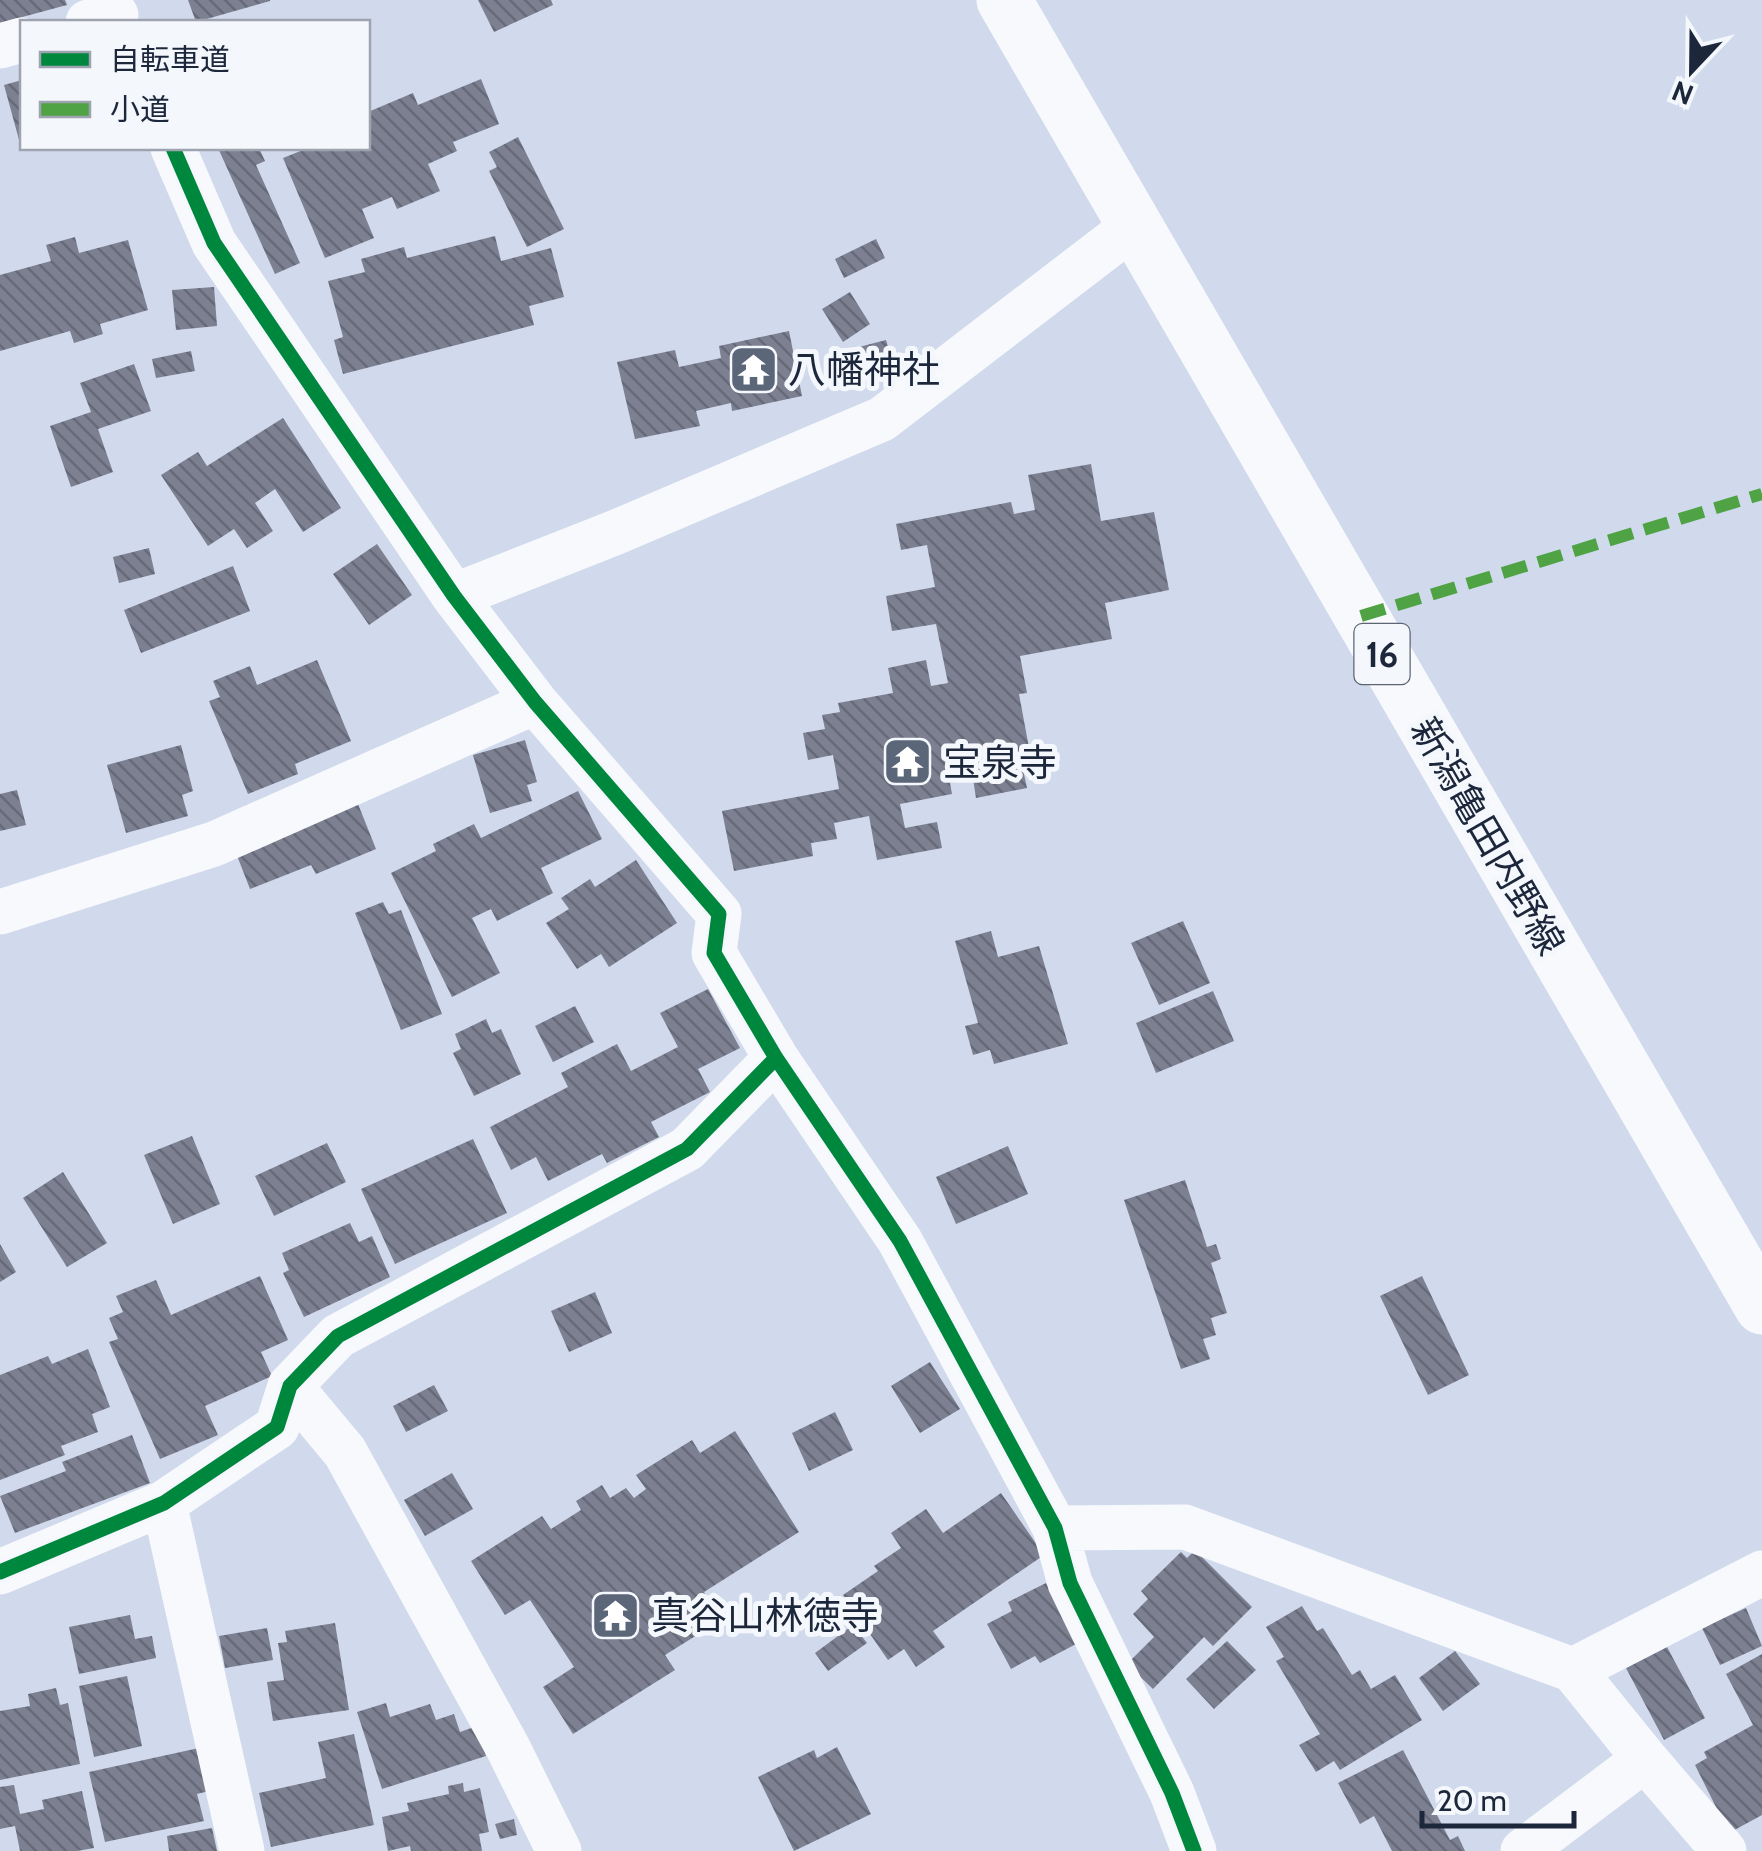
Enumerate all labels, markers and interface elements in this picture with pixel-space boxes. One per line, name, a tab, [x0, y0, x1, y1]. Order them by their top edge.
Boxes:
legend	[20, 20, 370, 150]
north arrow	[1642, 20, 1742, 120]
text: 自転車道	[110, 41, 230, 78]
text: N	[1667, 74, 1698, 113]
text: 小道	[110, 91, 170, 128]
temple icon: 八幡神社	[727, 343, 779, 395]
place label: 八幡神社	[788, 346, 940, 393]
road number: 16	[1354, 624, 1410, 684]
street label: 新潟亀田内野線	[1401, 709, 1575, 963]
temple icon: 宝泉寺	[882, 736, 934, 788]
place label: 宝泉寺	[943, 739, 1057, 786]
temple icon: 真谷山林徳寺	[590, 1589, 642, 1641]
place label: 真谷山林徳寺	[651, 1592, 879, 1639]
scale bar	[1422, 1766, 1574, 1828]
text: 20 m	[1437, 1782, 1507, 1819]

